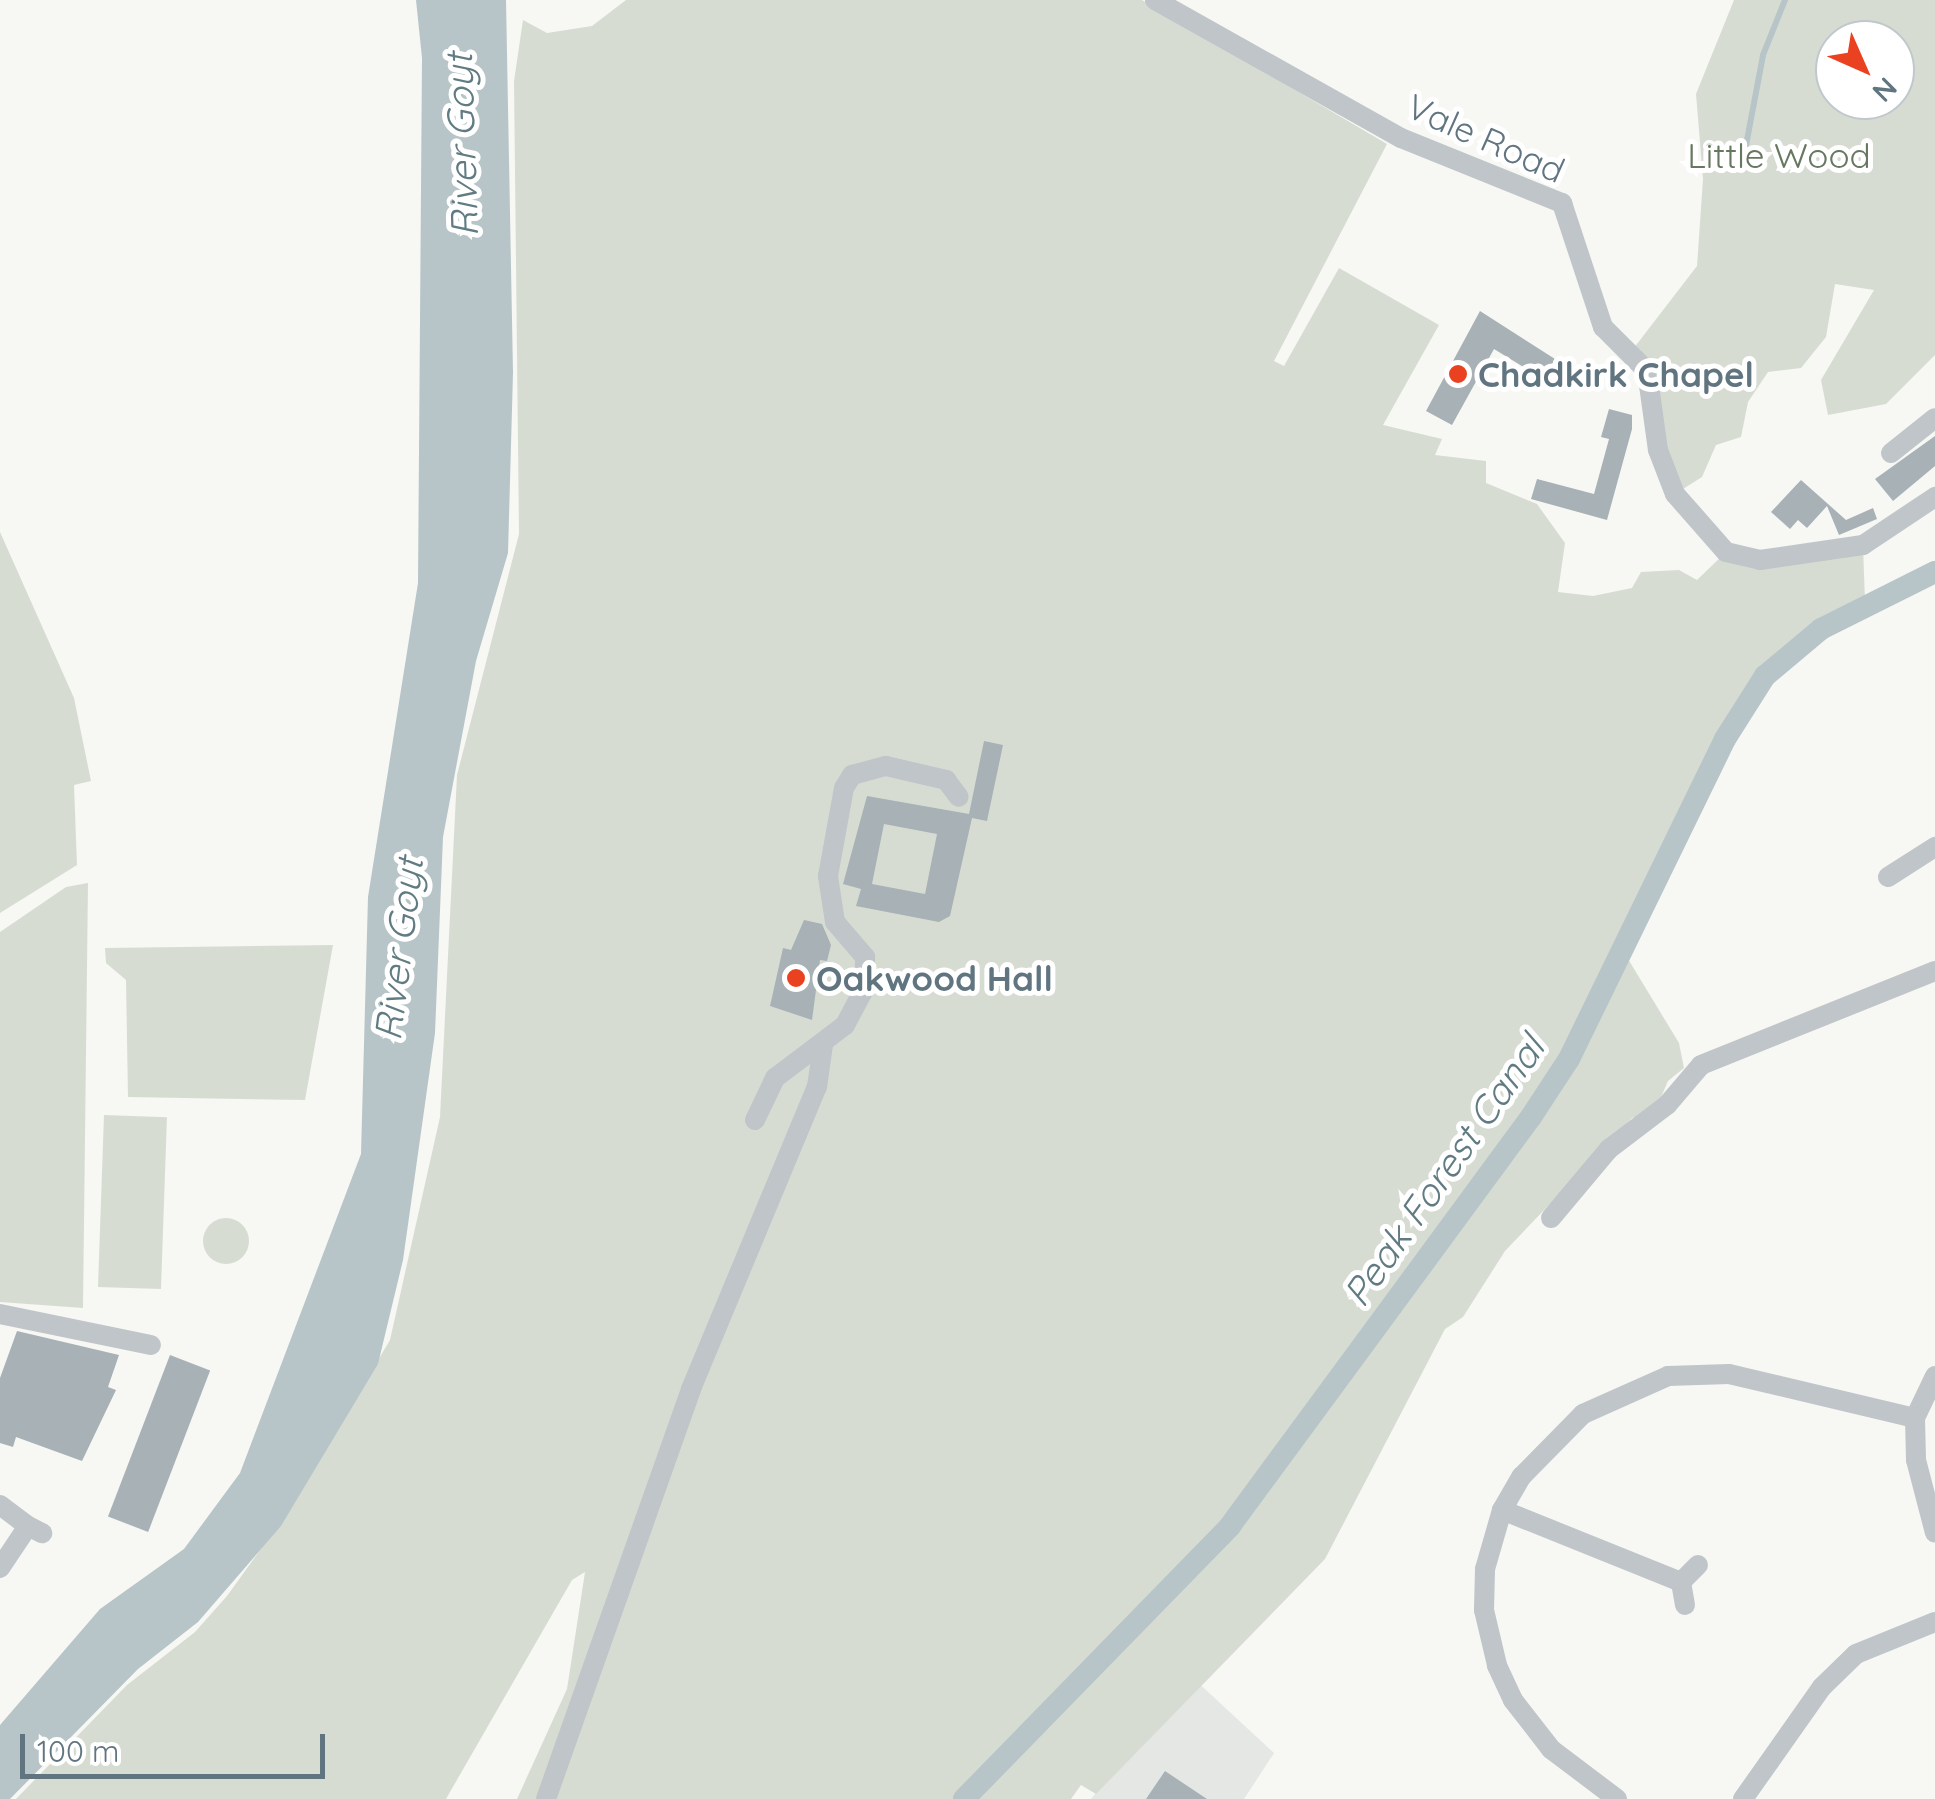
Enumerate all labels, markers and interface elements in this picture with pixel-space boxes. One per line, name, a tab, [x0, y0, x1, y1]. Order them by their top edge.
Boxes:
north arrow	[1815, 20, 1915, 120]
water label: River Goyt	[436, 52, 488, 238]
text: N	[1865, 70, 1905, 110]
street label: Vale Road	[1401, 85, 1571, 191]
park label: Little Wood	[1687, 134, 1871, 176]
place label: Chadkirk Chapel	[1478, 353, 1754, 395]
marker: Chadkirk Chapel	[1447, 363, 1469, 385]
water label: River Goyt	[365, 855, 433, 1043]
place label: Oakwood Hall	[816, 957, 1053, 999]
marker: Oakwood Hall	[785, 967, 807, 989]
water label: Peak Forest Canal	[1334, 1027, 1554, 1315]
scale bar	[25, 1714, 330, 1776]
text: 100 m	[37, 1732, 119, 1770]

